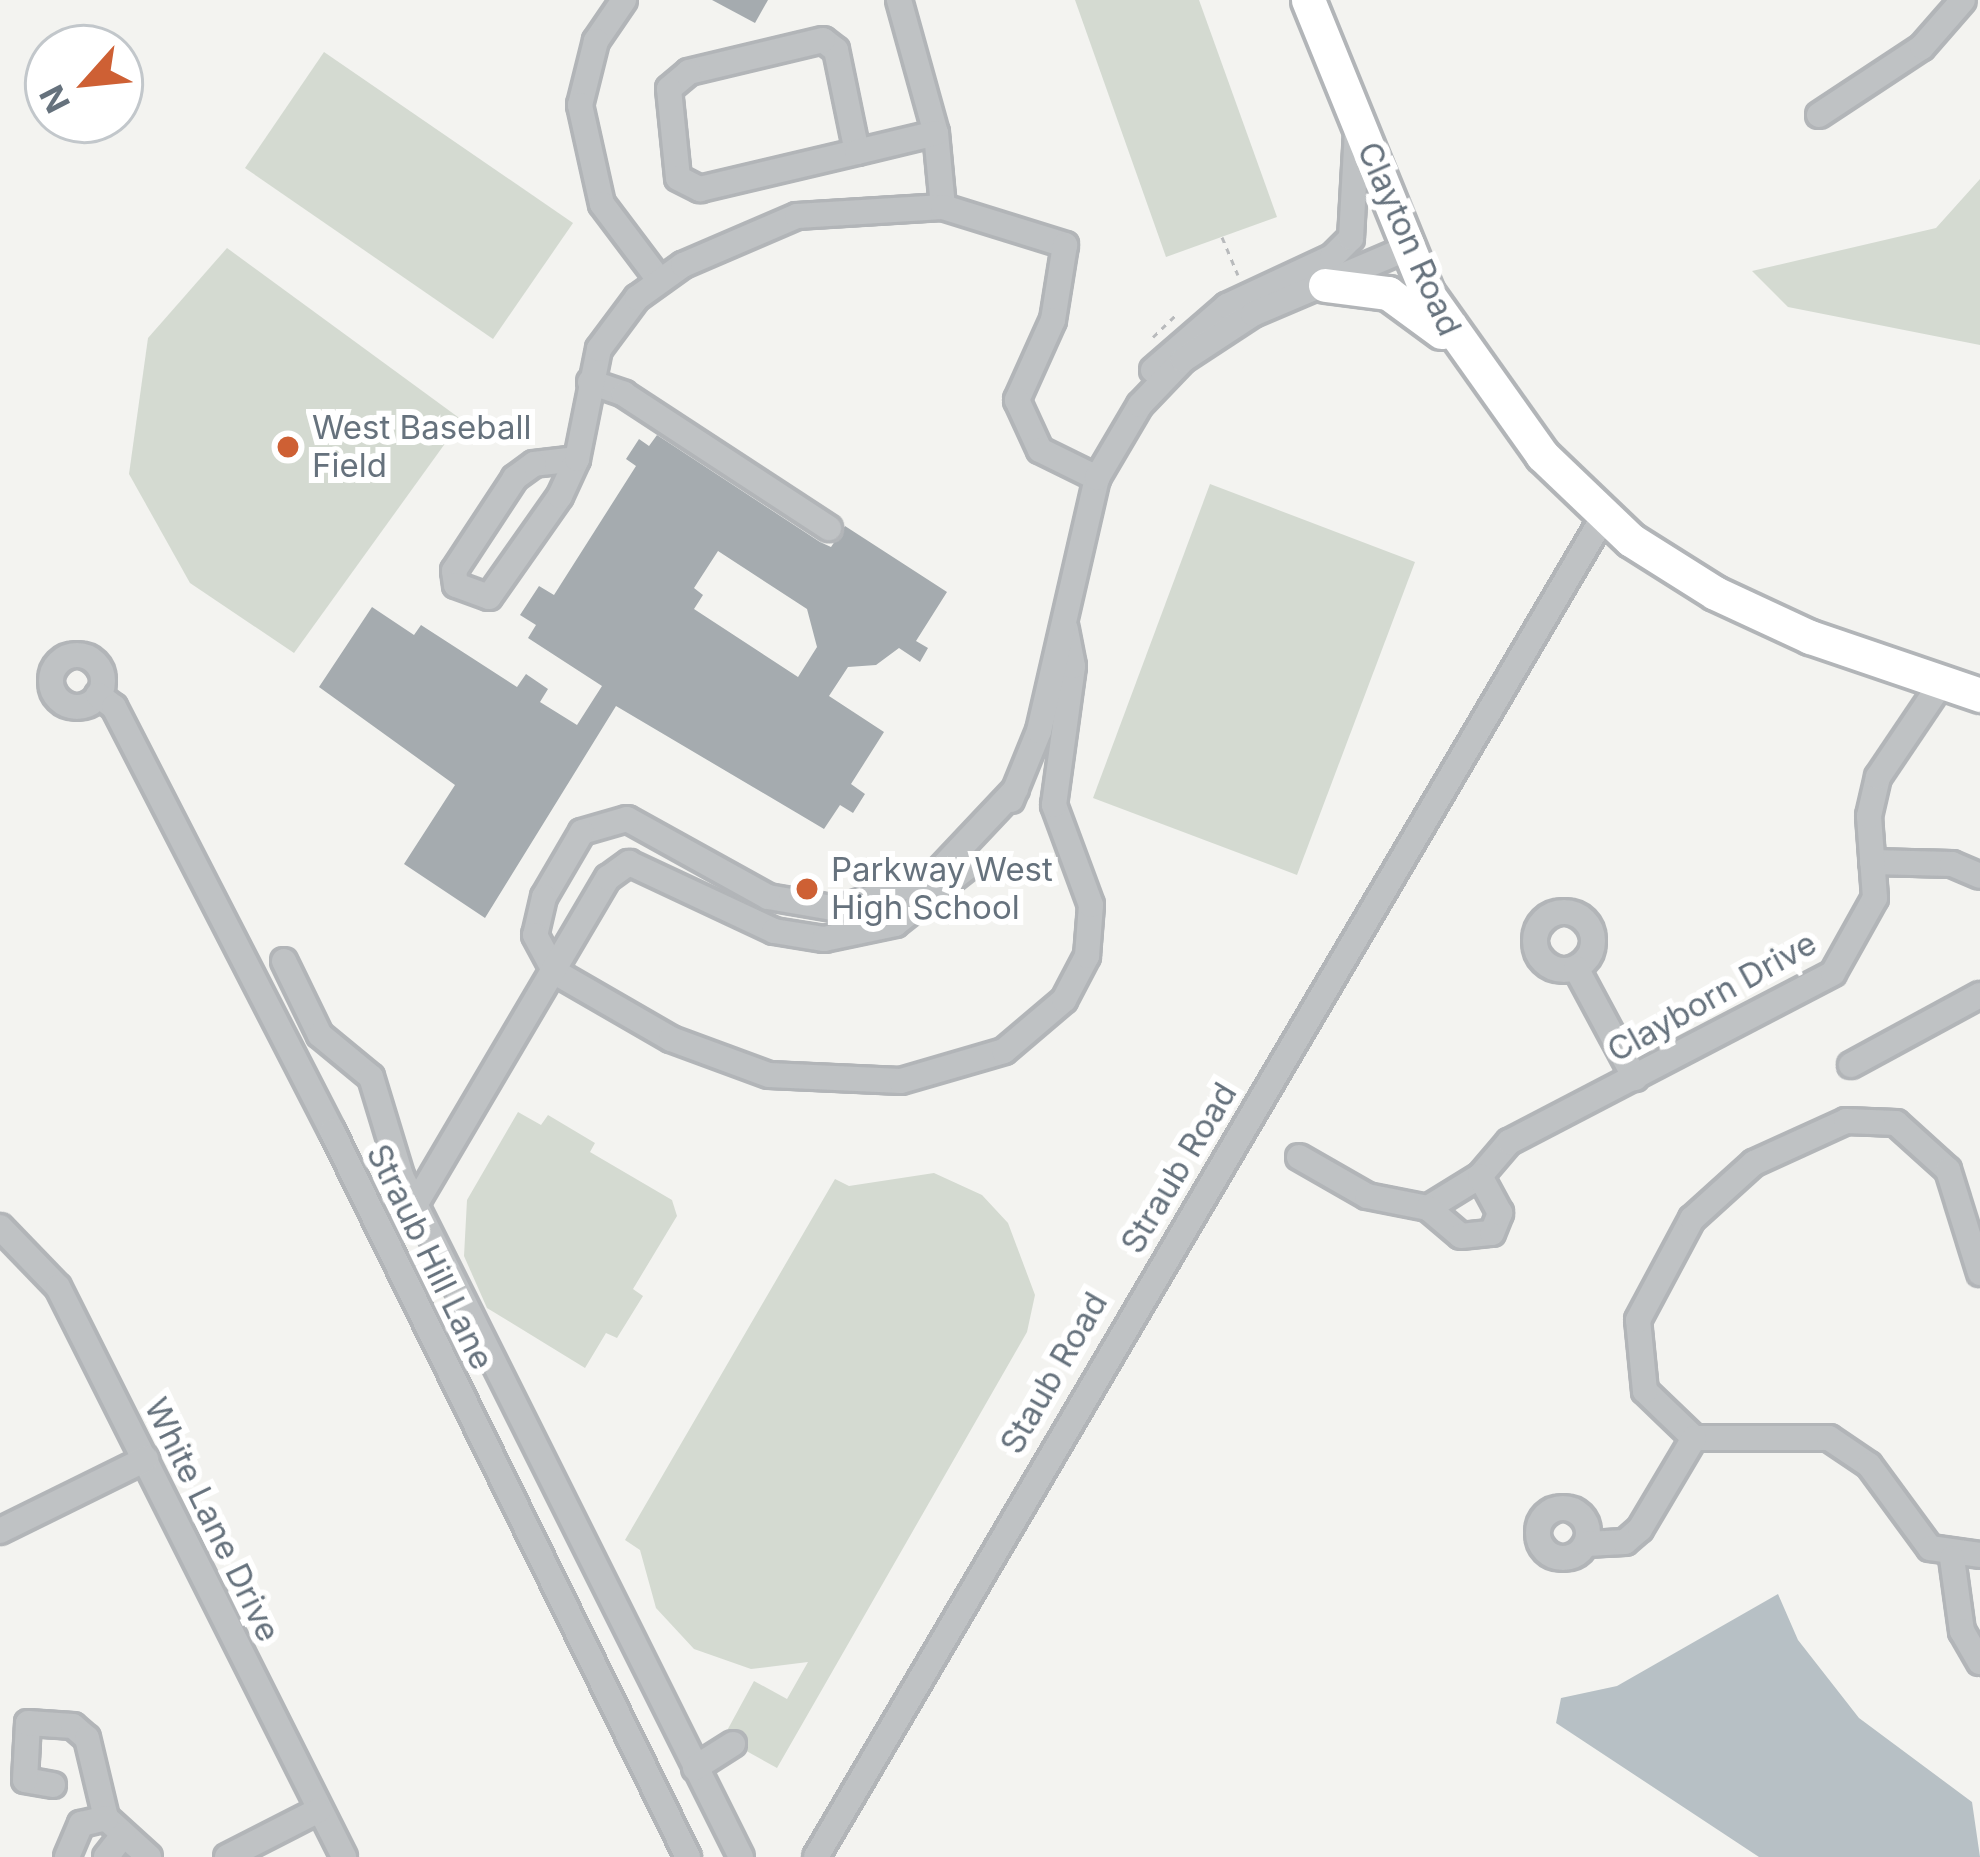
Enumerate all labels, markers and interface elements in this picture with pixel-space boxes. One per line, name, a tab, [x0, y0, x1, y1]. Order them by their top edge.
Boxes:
north arrow	[24, 24, 144, 144]
text: N	[31, 79, 78, 119]
street label: Clayton Road	[1349, 136, 1469, 342]
place label: West Baseball Field	[312, 408, 531, 486]
marker: West Baseball Field	[275, 434, 301, 460]
place label: Parkway West High School	[831, 850, 1053, 928]
marker: Parkway West High School	[794, 876, 820, 902]
street label: Clayborn Drive	[1601, 923, 1823, 1071]
street label: Straub Road	[1113, 1076, 1245, 1260]
street label: Straub Hill Lane	[358, 1138, 502, 1376]
street label: Staub Road	[992, 1285, 1116, 1461]
street label: White Lane Drive	[136, 1392, 288, 1648]

